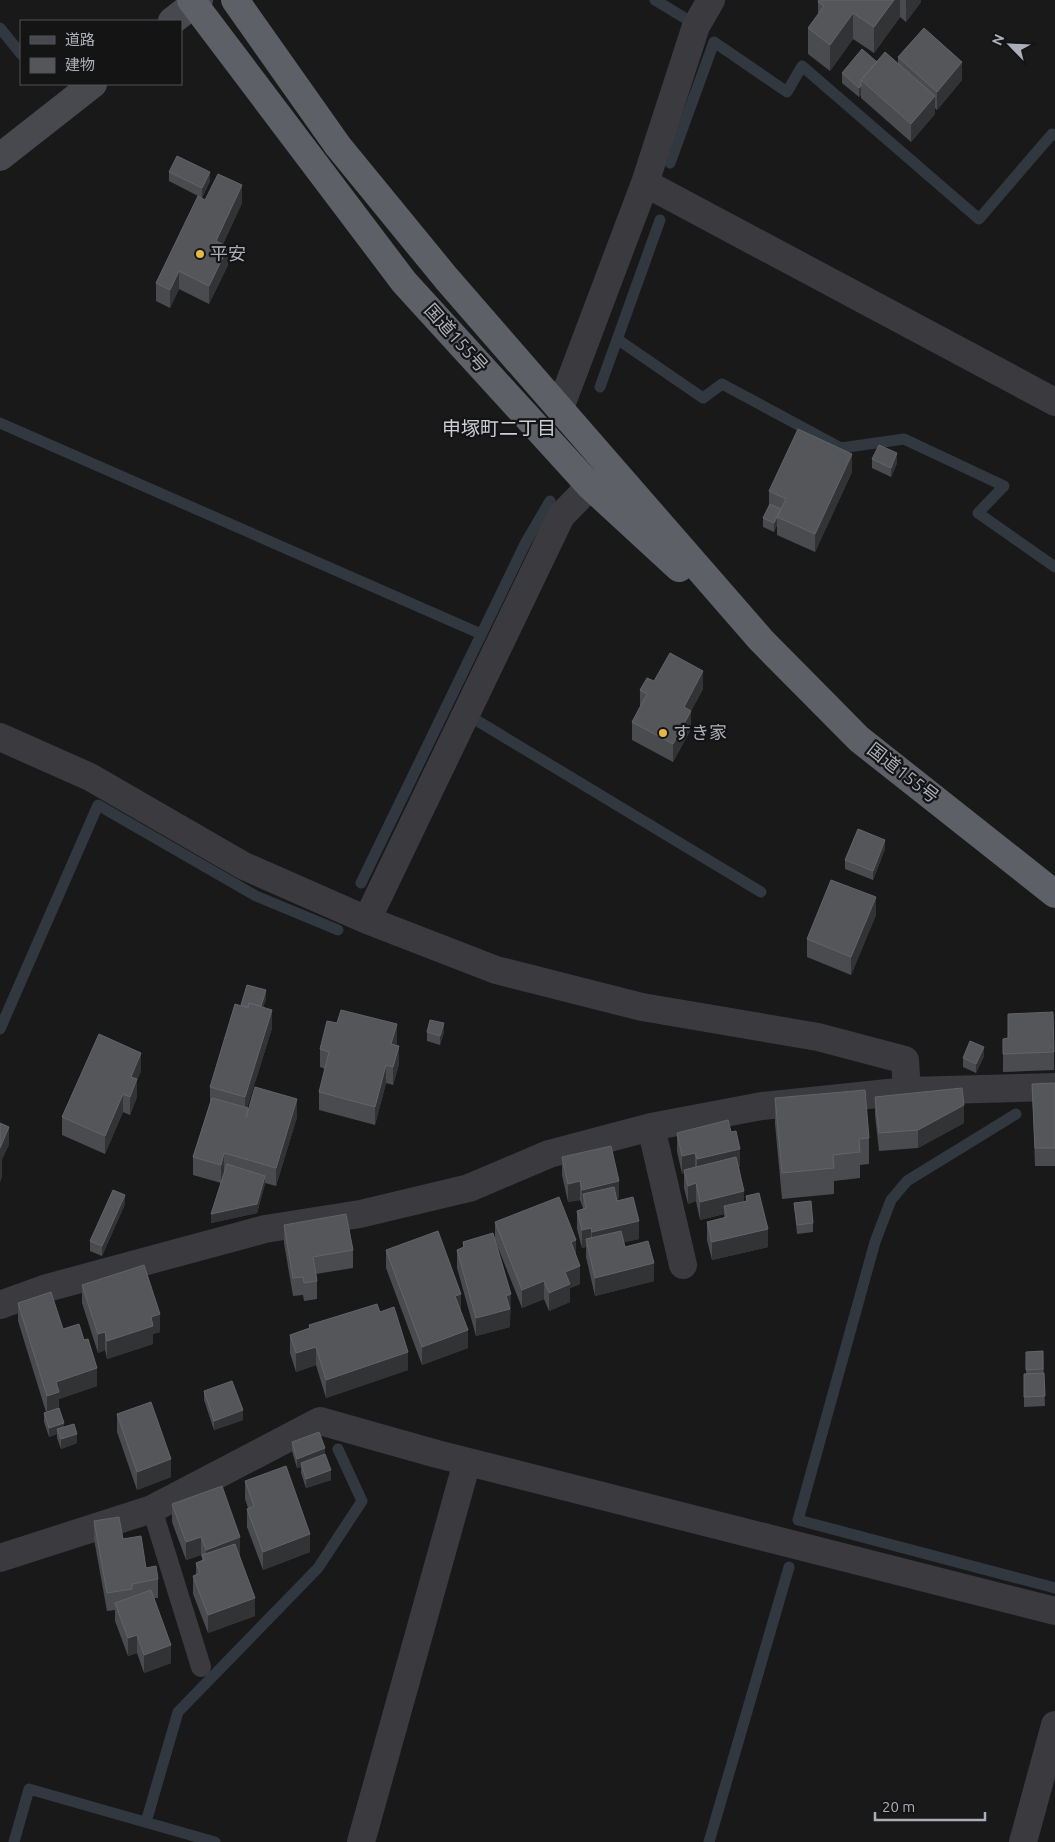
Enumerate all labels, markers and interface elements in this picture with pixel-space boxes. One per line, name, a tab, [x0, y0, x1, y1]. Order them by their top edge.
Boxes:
legend	[20, 20, 182, 85]
north arrow	[985, 20, 1035, 70]
text: 道路	[65, 31, 95, 48]
text: N	[989, 32, 1008, 48]
text: 建物	[65, 56, 95, 73]
place label: 平安	[210, 243, 246, 263]
marker: 平安	[194, 248, 206, 260]
street label: 国道155号	[421, 299, 492, 375]
district label: 申塚町二丁目	[442, 417, 556, 439]
place label: すき家	[673, 722, 727, 742]
marker: すき家	[657, 727, 669, 739]
street label: 国道155号	[864, 738, 943, 806]
scale bar	[875, 1790, 985, 1822]
text: 20 m	[882, 1798, 915, 1815]

